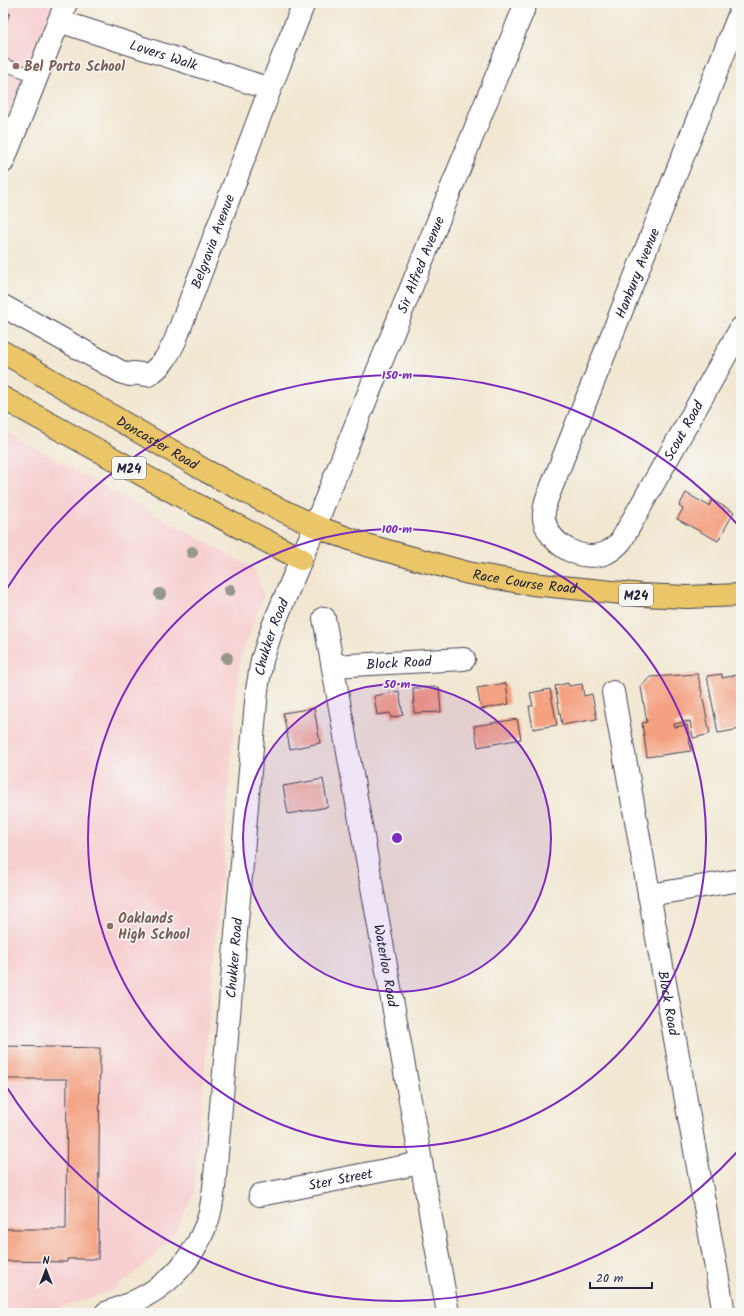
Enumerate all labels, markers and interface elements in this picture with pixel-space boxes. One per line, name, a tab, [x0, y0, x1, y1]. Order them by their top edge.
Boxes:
street label: Lovers Walk	[127, 34, 200, 77]
place label: Bel Porto School	[24, 56, 125, 78]
marker: Bel Porto School	[11, 61, 21, 71]
street label: Belgravia Avenue	[186, 191, 242, 292]
street label: Sir Alfred Avenue	[392, 212, 451, 317]
street label: Hanbury Avenue	[610, 224, 666, 322]
text: 150 m	[382, 366, 412, 385]
street label: Scout Road	[658, 396, 710, 465]
street label: Doncaster Road	[112, 411, 203, 477]
road number: M24	[112, 457, 146, 479]
text: 100 m	[382, 520, 412, 539]
street label: Race Course Road	[471, 564, 579, 601]
road number: M24	[619, 584, 653, 606]
street label: Chukker Road	[250, 594, 296, 677]
street label: Block Road	[366, 651, 433, 676]
text: 50 m	[383, 675, 411, 694]
centre of rings	[390, 831, 404, 845]
place label: Oaklands High School	[118, 908, 190, 946]
street label: Chukker Road	[220, 916, 249, 999]
marker: Oaklands High School	[105, 921, 115, 931]
street label: Waterloo Road	[367, 923, 403, 1010]
street label: Block Road	[651, 969, 684, 1038]
street label: Ster Street	[307, 1163, 375, 1197]
north arrow	[26, 1250, 66, 1290]
text: N	[43, 1252, 50, 1270]
scale bar	[590, 1264, 652, 1290]
text: 20 m	[596, 1269, 624, 1288]

